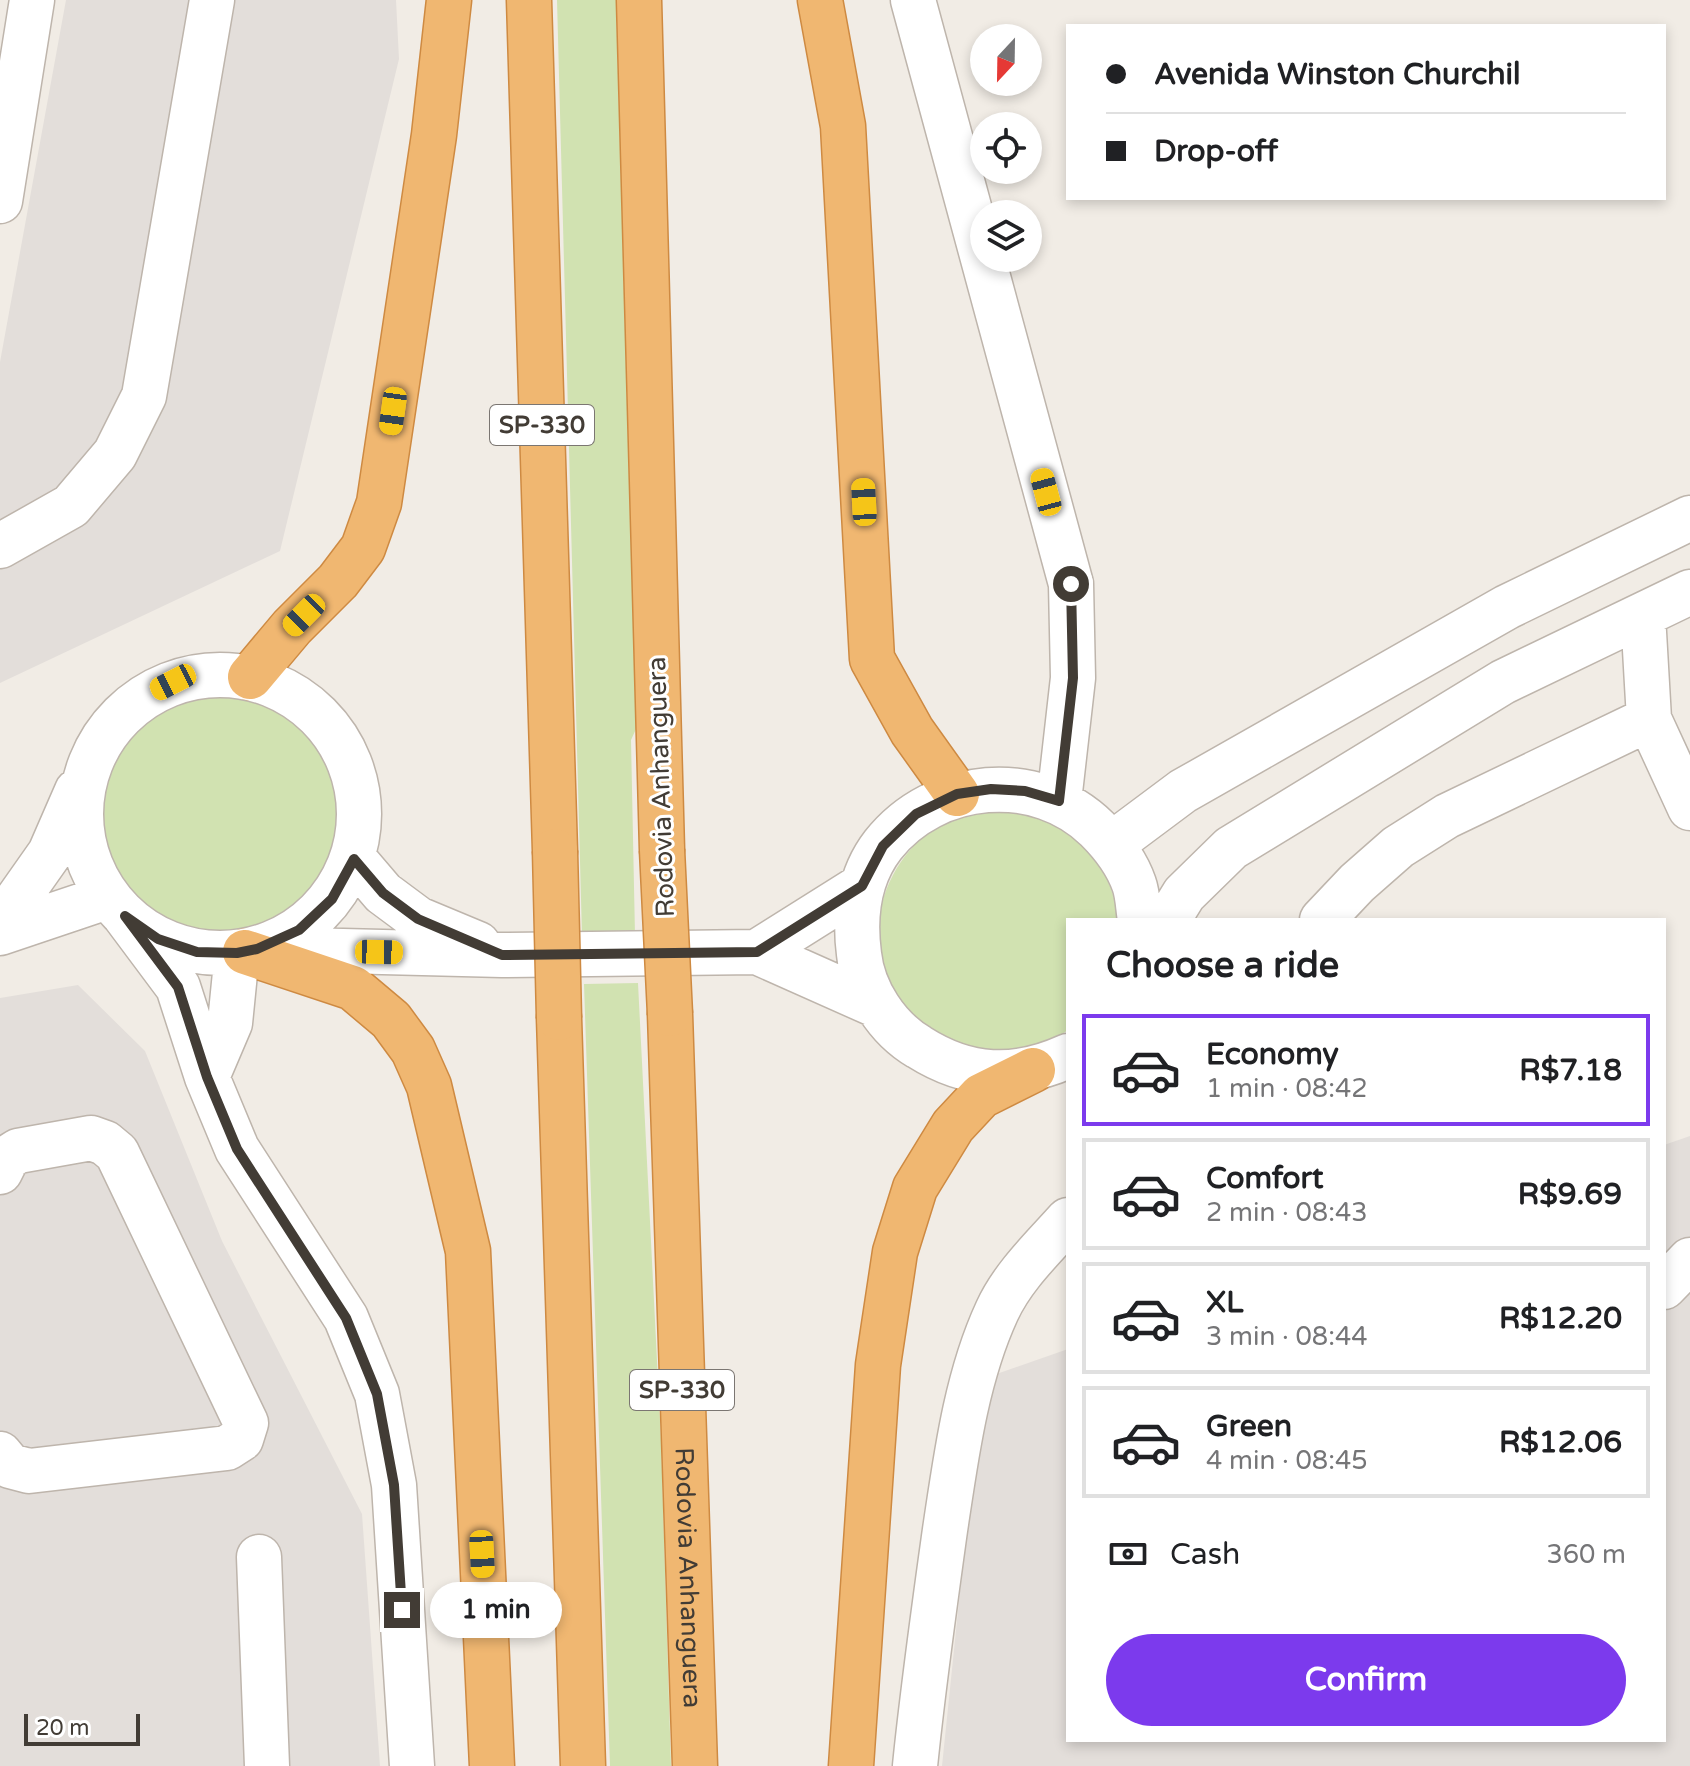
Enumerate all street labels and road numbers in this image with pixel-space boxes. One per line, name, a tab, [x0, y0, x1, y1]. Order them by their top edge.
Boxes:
road number: SP-330	[490, 405, 594, 445]
street label: Rodovia Anhanguera	[641, 656, 681, 918]
road number: SP-330	[630, 1370, 734, 1410]
street label: Rodovia Anhanguera	[669, 1447, 709, 1709]

